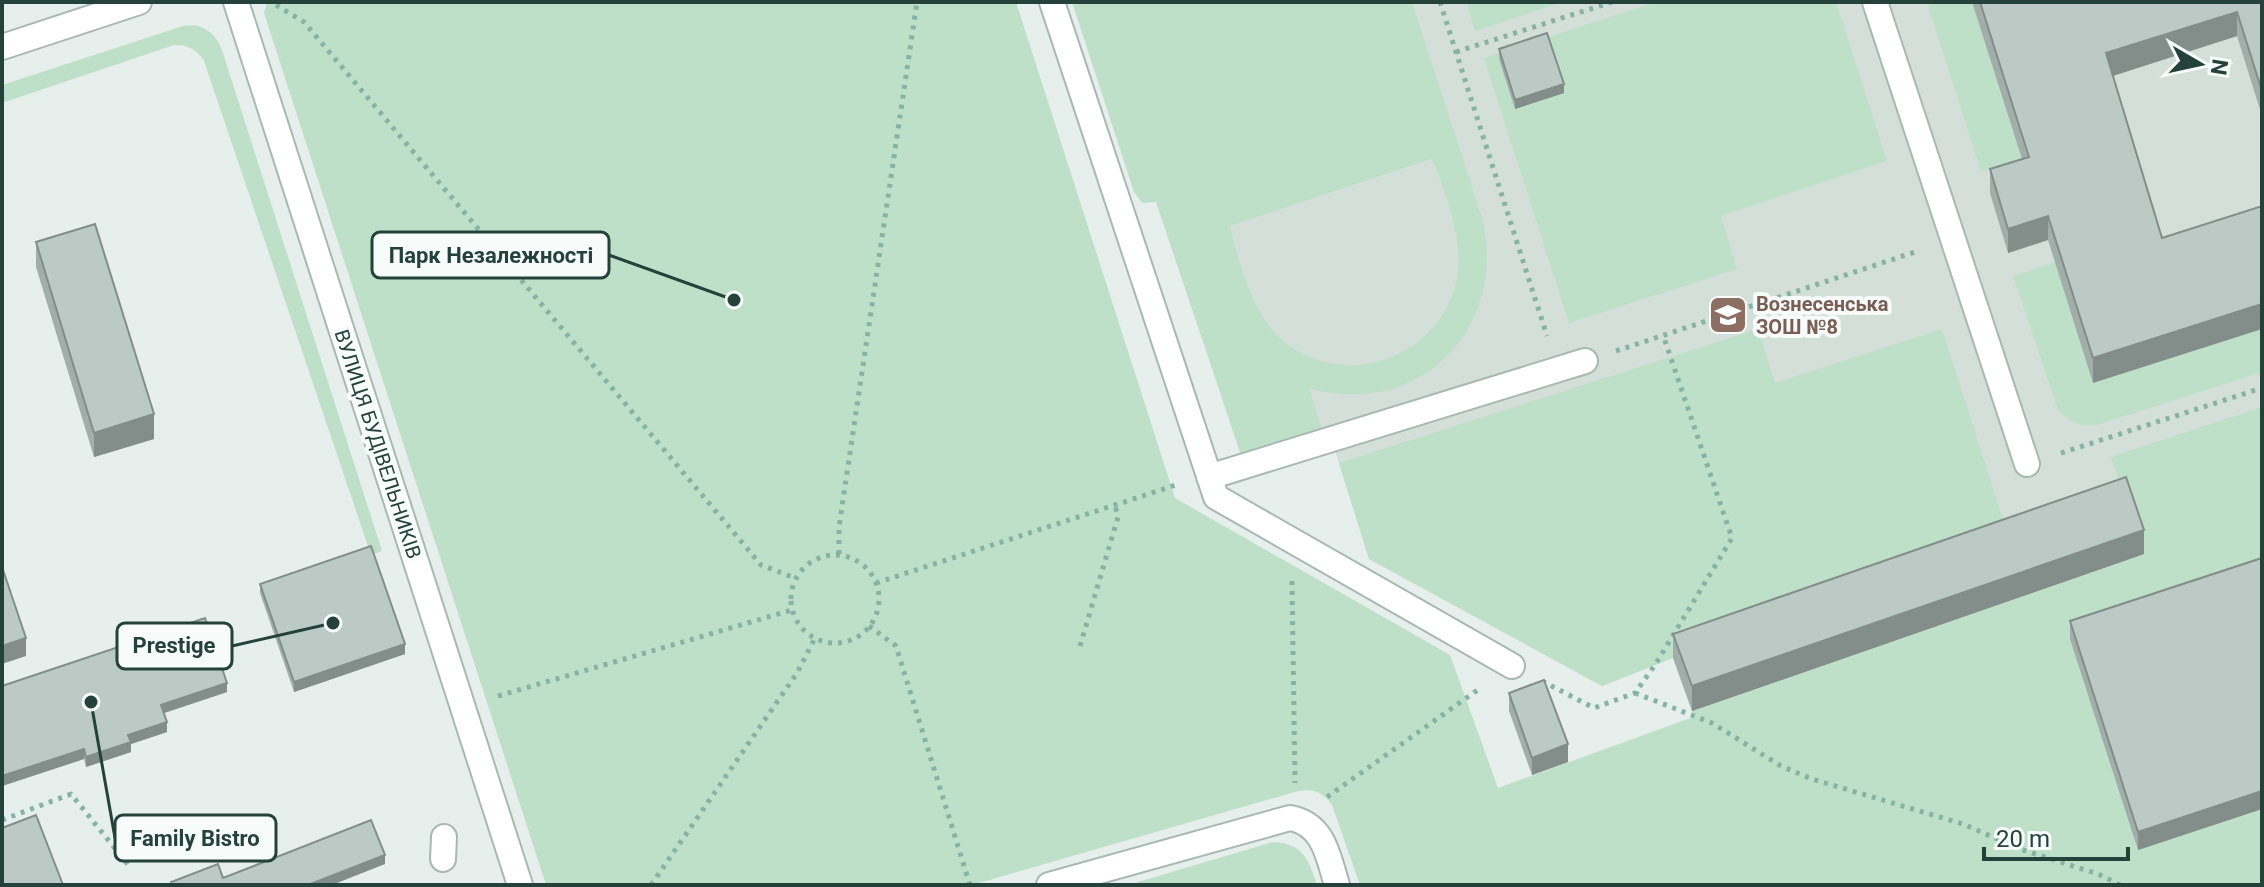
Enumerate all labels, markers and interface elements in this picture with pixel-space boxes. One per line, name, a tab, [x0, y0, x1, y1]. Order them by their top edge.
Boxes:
north arrow	[2160, 24, 2240, 104]
text: N	[2206, 57, 2233, 77]
callout: Парк Незалежності	[372, 232, 609, 278]
text: Парк Незалежності	[389, 243, 593, 268]
place label: Вознесенська ЗОШ №8	[1756, 292, 1889, 339]
school or university icon: Вознесенська ЗОШ №8	[1707, 294, 1749, 336]
street label: ВУЛИЦЯ БУДІВЕЛЬНИКІВ	[330, 326, 426, 562]
callout: Prestige	[117, 623, 232, 669]
text: Prestige	[133, 633, 216, 658]
scale bar	[1984, 811, 2128, 861]
callout: Family Bistro	[115, 815, 276, 861]
text: 20 m	[1996, 825, 2050, 853]
text: Family Bistro	[130, 826, 260, 851]

